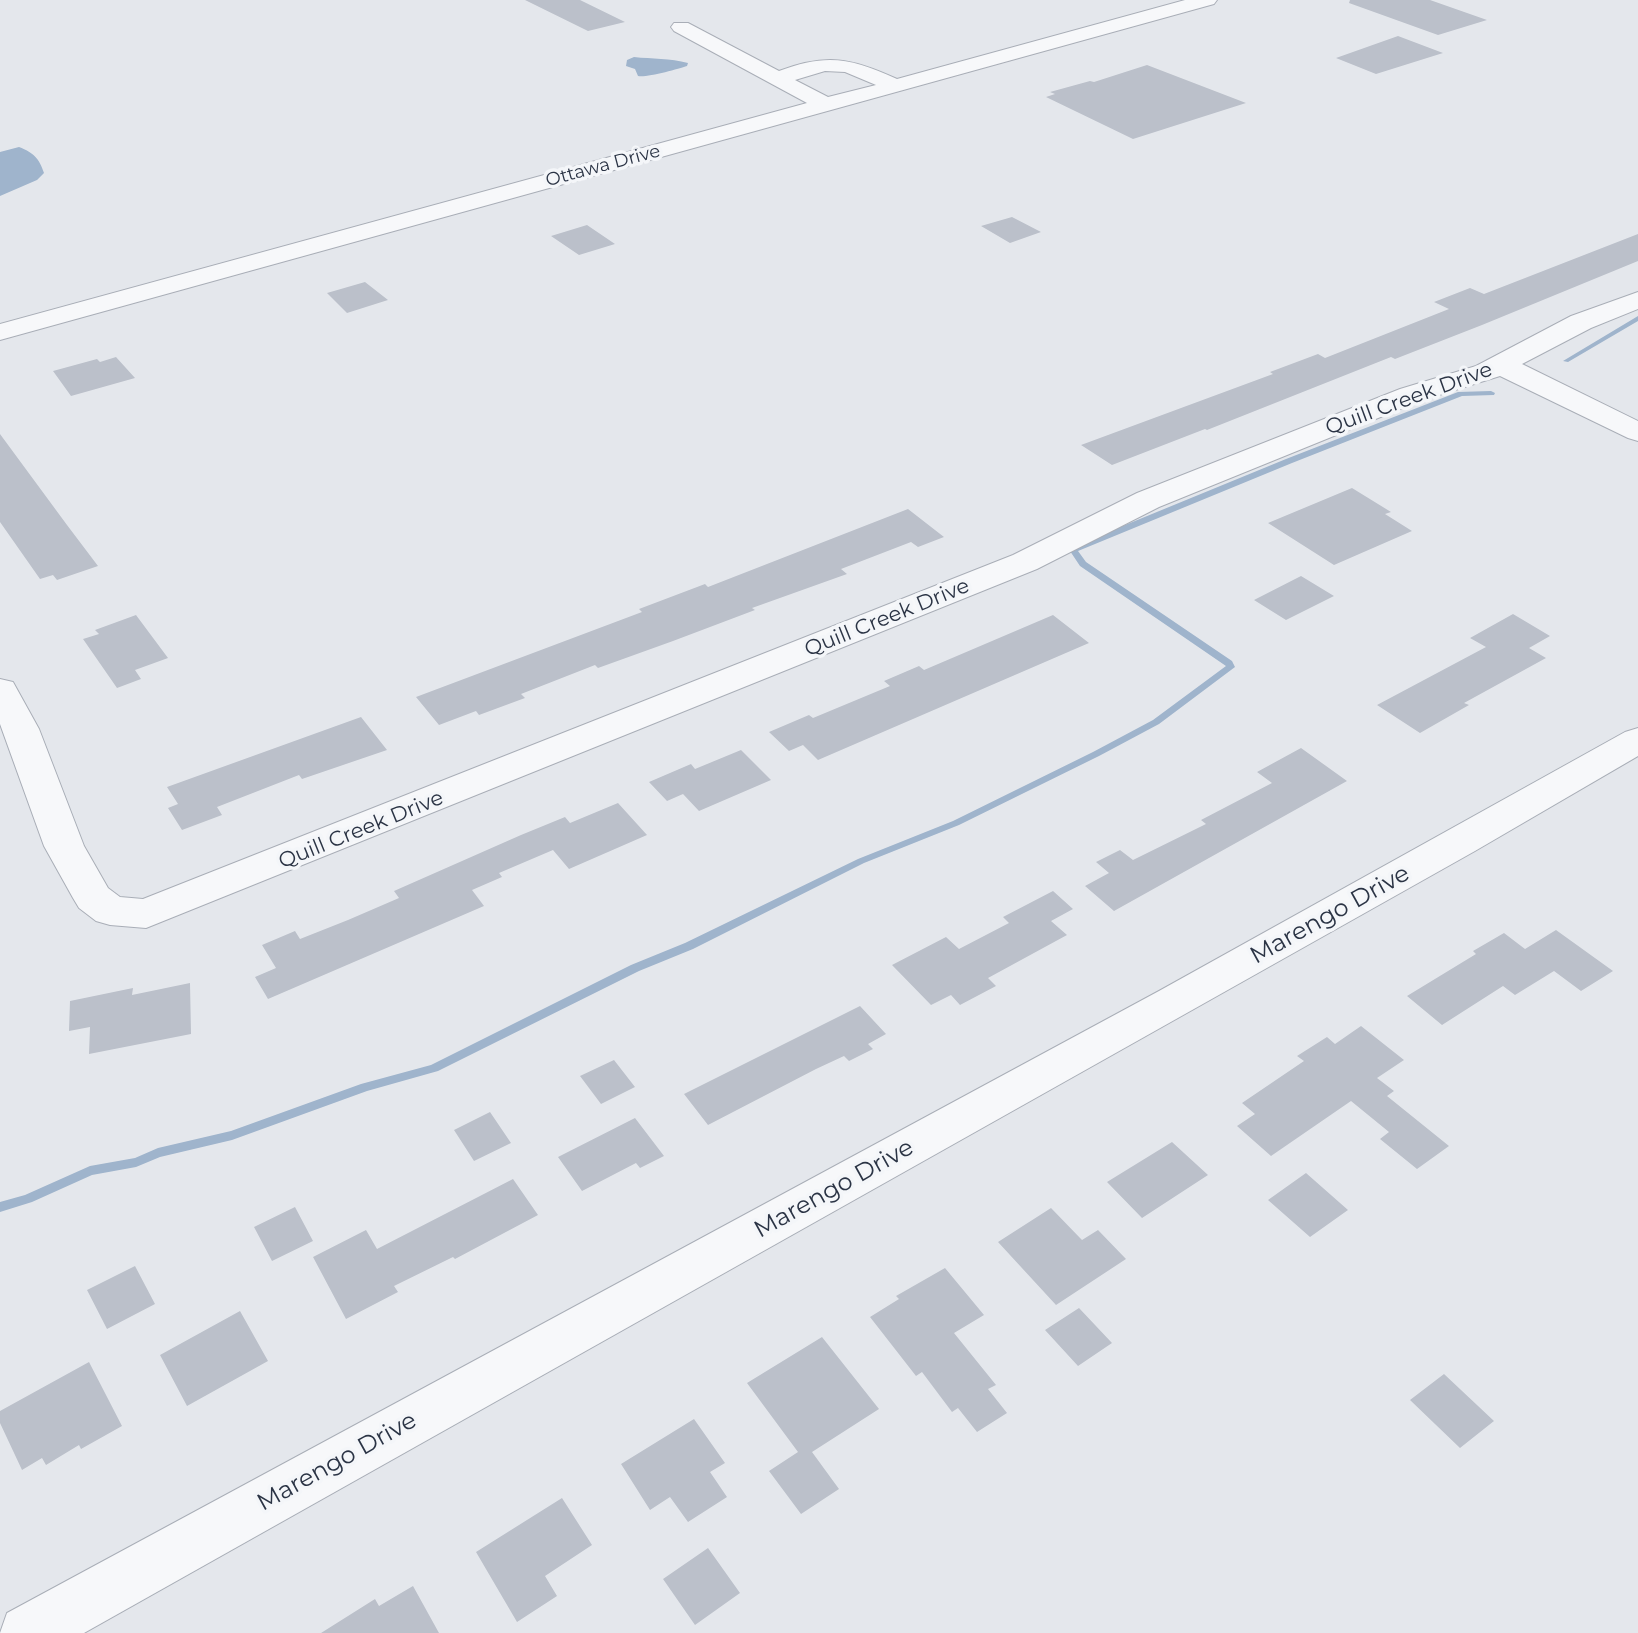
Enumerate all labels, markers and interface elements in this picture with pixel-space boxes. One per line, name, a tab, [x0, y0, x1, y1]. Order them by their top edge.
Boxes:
street label: Ottawa Drive	[543, 140, 663, 192]
street label: Quill Creek Drive	[1322, 357, 1496, 441]
street label: Quill Creek Drive	[801, 573, 973, 663]
street label: Quill Creek Drive	[275, 785, 447, 875]
street label: Marengo Drive	[1245, 859, 1415, 971]
street label: Marengo Drive	[749, 1133, 919, 1245]
street label: Marengo Drive	[252, 1406, 422, 1518]

